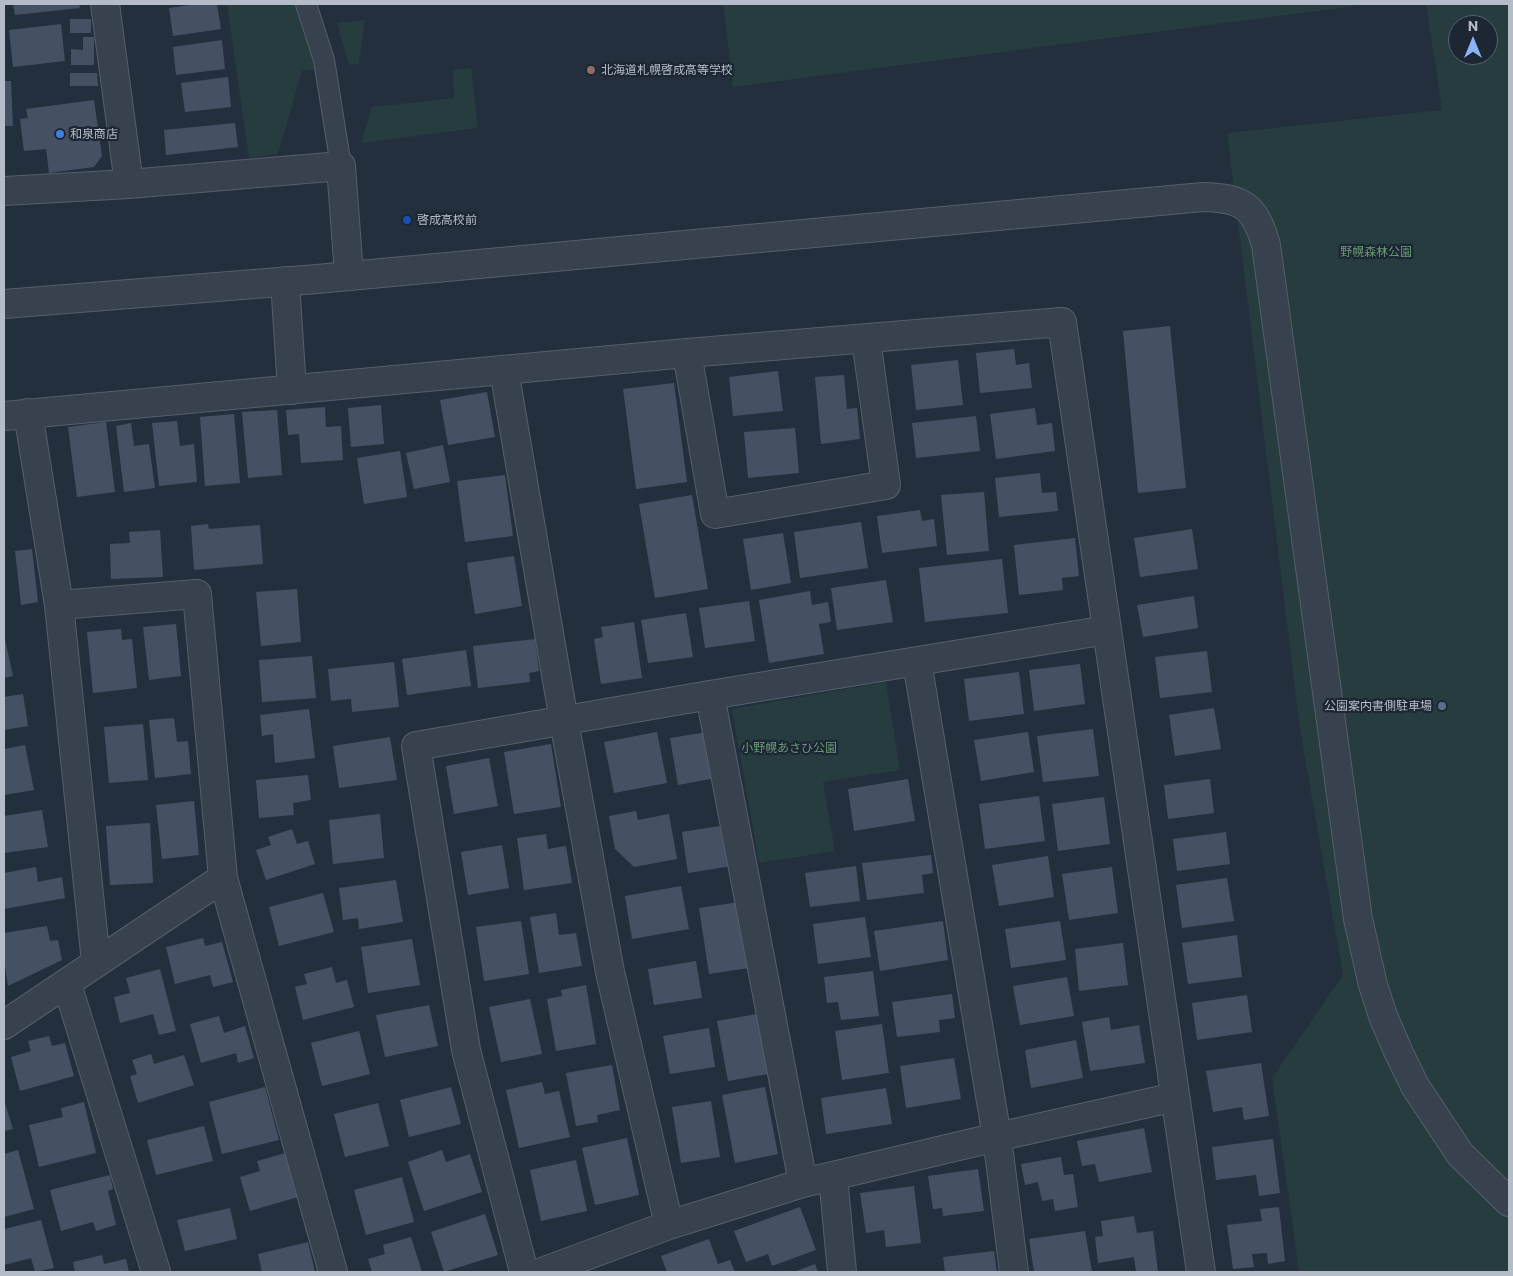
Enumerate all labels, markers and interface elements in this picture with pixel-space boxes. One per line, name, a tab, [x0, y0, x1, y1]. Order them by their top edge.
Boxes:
north arrow	[1448, 15, 1498, 65]
text: N	[1468, 17, 1478, 34]
place label: 北海道札幌啓成高等学校	[601, 63, 733, 77]
marker: 北海道札幌啓成高等学校	[585, 64, 597, 76]
place label: 和泉商店	[70, 127, 118, 141]
marker: 和泉商店	[54, 128, 66, 140]
place label: 啓成高校前	[417, 213, 477, 227]
marker: 啓成高校前	[401, 214, 413, 226]
park label: 野幌森林公園	[1340, 245, 1412, 259]
place label: 公園案内書側駐車場	[1324, 699, 1432, 713]
marker: 公園案内書側駐車場	[1436, 700, 1448, 712]
park label: 小野幌あさひ公園	[741, 741, 837, 755]

